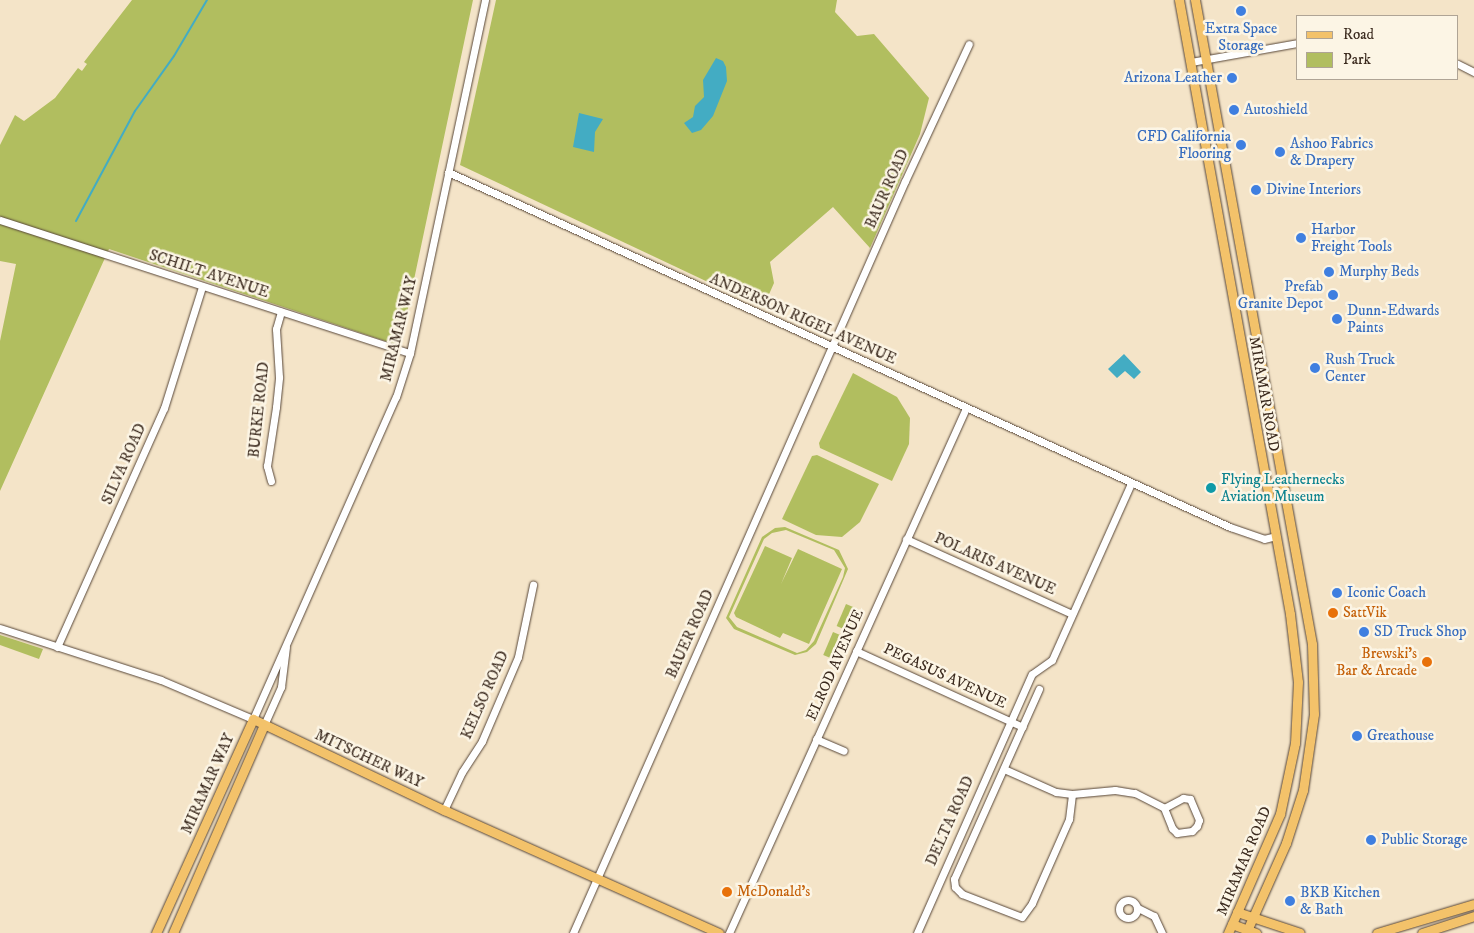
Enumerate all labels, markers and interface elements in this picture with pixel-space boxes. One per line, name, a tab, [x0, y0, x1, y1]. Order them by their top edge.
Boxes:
marker: Extra Space Storage	[1235, 5, 1247, 17]
legend	[1296, 15, 1459, 80]
place label: Extra Space Storage	[1205, 19, 1277, 54]
text: Road	[1343, 25, 1374, 44]
text: Park	[1343, 50, 1371, 69]
place label: Arizona Leather	[1124, 69, 1222, 87]
marker: Arizona Leather	[1226, 72, 1238, 84]
place label: Autoshield	[1244, 101, 1308, 119]
marker: Autoshield	[1228, 104, 1240, 116]
place label: CFD California Flooring	[1137, 127, 1231, 162]
place label: Ashoo Fabrics & Drapery	[1290, 134, 1373, 169]
marker: CFD California Flooring	[1235, 139, 1247, 151]
marker: Ashoo Fabrics & Drapery	[1274, 146, 1286, 158]
street label: BAUR ROAD	[862, 147, 912, 231]
place label: Divine Interiors	[1266, 181, 1361, 199]
marker: Divine Interiors	[1250, 184, 1262, 196]
place label: Harbor Freight Tools	[1311, 220, 1392, 255]
marker: Harbor Freight Tools	[1295, 232, 1307, 244]
street label: SCHILT AVENUE	[147, 246, 271, 302]
place label: Murphy Beds	[1339, 263, 1419, 281]
marker: Murphy Beds	[1323, 266, 1335, 278]
street label: ANDERSON RIGEL AVENUE	[707, 270, 899, 368]
street label: MIRAMAR WAY	[377, 274, 421, 384]
place label: Prefab Granite Depot	[1238, 277, 1323, 312]
marker: Prefab Granite Depot	[1327, 289, 1339, 301]
place label: Dunn-Edwards Paints	[1347, 301, 1439, 336]
marker: Dunn-Edwards Paints	[1331, 313, 1343, 325]
street label: MIRAMAR ROAD	[1245, 335, 1283, 453]
place label: Rush Truck Center	[1325, 350, 1395, 385]
street label: BURKE ROAD	[245, 361, 273, 459]
marker: Rush Truck Center	[1309, 362, 1321, 374]
street label: SILVA ROAD	[98, 421, 150, 507]
place label: Flying Leathernecks Aviation Museum	[1221, 470, 1345, 505]
marker: Flying Leathernecks Aviation Museum	[1205, 482, 1217, 494]
street label: POLARIS AVENUE	[932, 529, 1058, 599]
place label: Iconic Coach	[1347, 584, 1426, 602]
street label: BAUER ROAD	[662, 587, 718, 681]
marker: Iconic Coach	[1331, 587, 1343, 599]
place label: SattVik	[1343, 604, 1387, 622]
street label: ELROD AVENUE	[802, 607, 868, 723]
marker: SattVik	[1327, 607, 1339, 619]
place label: SD Truck Shop	[1374, 623, 1467, 641]
marker: SD Truck Shop	[1358, 626, 1370, 638]
street label: PEGASUS AVENUE	[881, 640, 1009, 712]
place label: Brewski's Bar & Arcade	[1336, 644, 1417, 679]
street label: KELSO ROAD	[458, 648, 512, 742]
marker: Brewski's Bar & Arcade	[1421, 656, 1433, 668]
street label: MITSCHER WAY	[312, 726, 426, 792]
place label: Greathouse	[1367, 727, 1434, 745]
marker: Greathouse	[1351, 730, 1363, 742]
street label: MIRAMAR WAY	[178, 731, 238, 837]
street label: DELTA ROAD	[922, 773, 978, 869]
street label: MIRAMAR ROAD	[1213, 804, 1275, 918]
place label: Public Storage	[1381, 831, 1467, 849]
marker: Public Storage	[1365, 834, 1377, 846]
place label: McDonald's	[737, 883, 810, 901]
place label: BKB Kitchen & Bath	[1300, 883, 1380, 918]
marker: McDonald's	[721, 886, 733, 898]
marker: BKB Kitchen & Bath	[1284, 895, 1296, 907]

